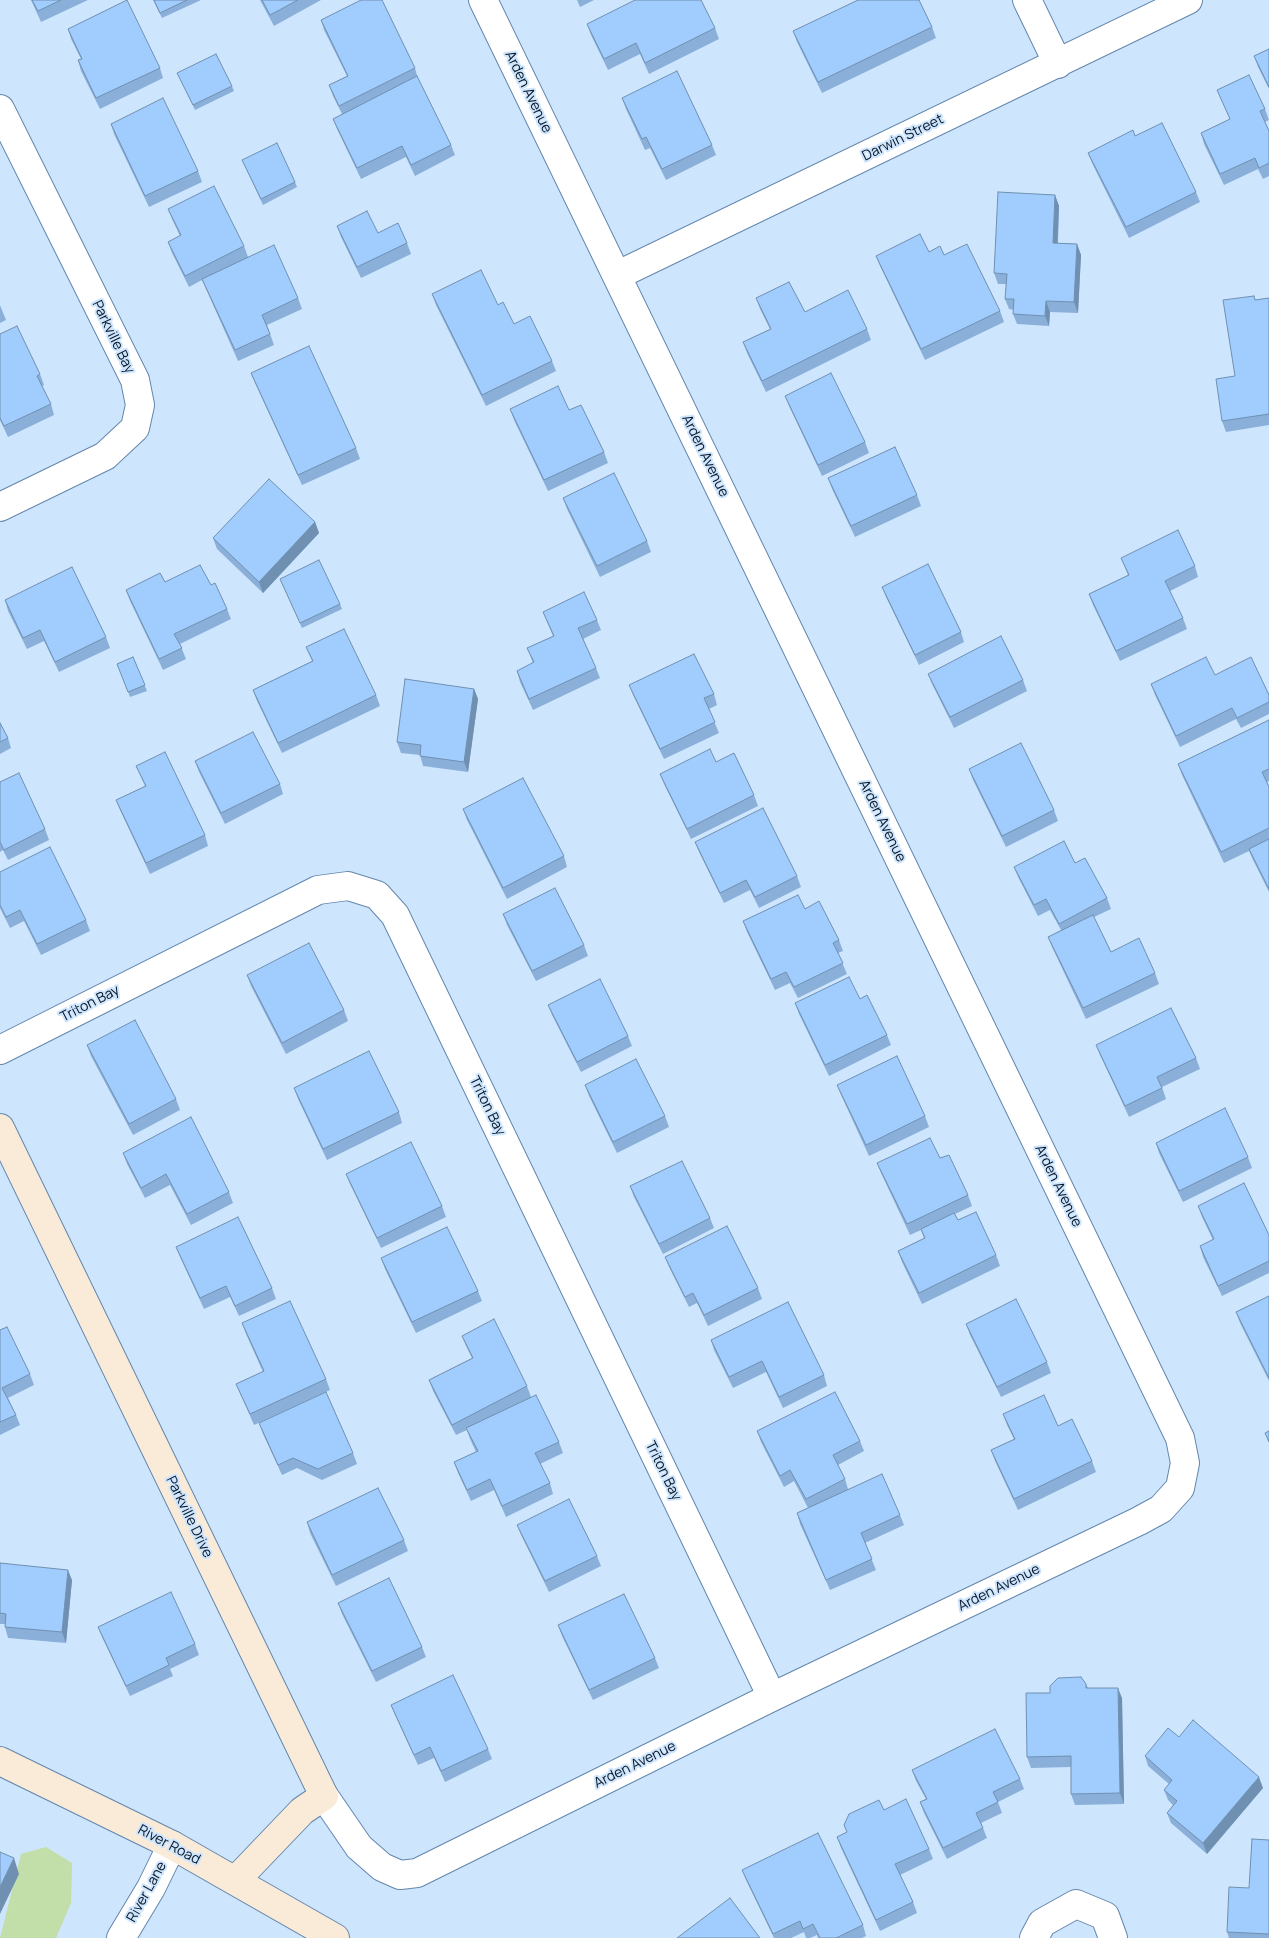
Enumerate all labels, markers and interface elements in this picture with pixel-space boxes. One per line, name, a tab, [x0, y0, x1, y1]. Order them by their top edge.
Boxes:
street label: Arden Avenue	[501, 48, 555, 136]
street label: Darwin Street	[860, 111, 946, 165]
street label: Parkville Bay	[88, 298, 138, 376]
street label: Arden Avenue	[678, 412, 732, 500]
street label: Arden Avenue	[855, 777, 909, 865]
street label: Triton Bay	[58, 982, 122, 1026]
street label: Triton Bay	[465, 1074, 509, 1138]
street label: Arden Avenue	[1031, 1142, 1085, 1230]
street label: Triton Bay	[641, 1439, 685, 1503]
street label: Parkville Drive	[162, 1474, 216, 1560]
street label: Arden Avenue	[955, 1561, 1043, 1615]
street label: Arden Avenue	[591, 1738, 679, 1792]
street label: River Road	[135, 1822, 203, 1868]
street label: River Lane	[124, 1859, 170, 1925]

